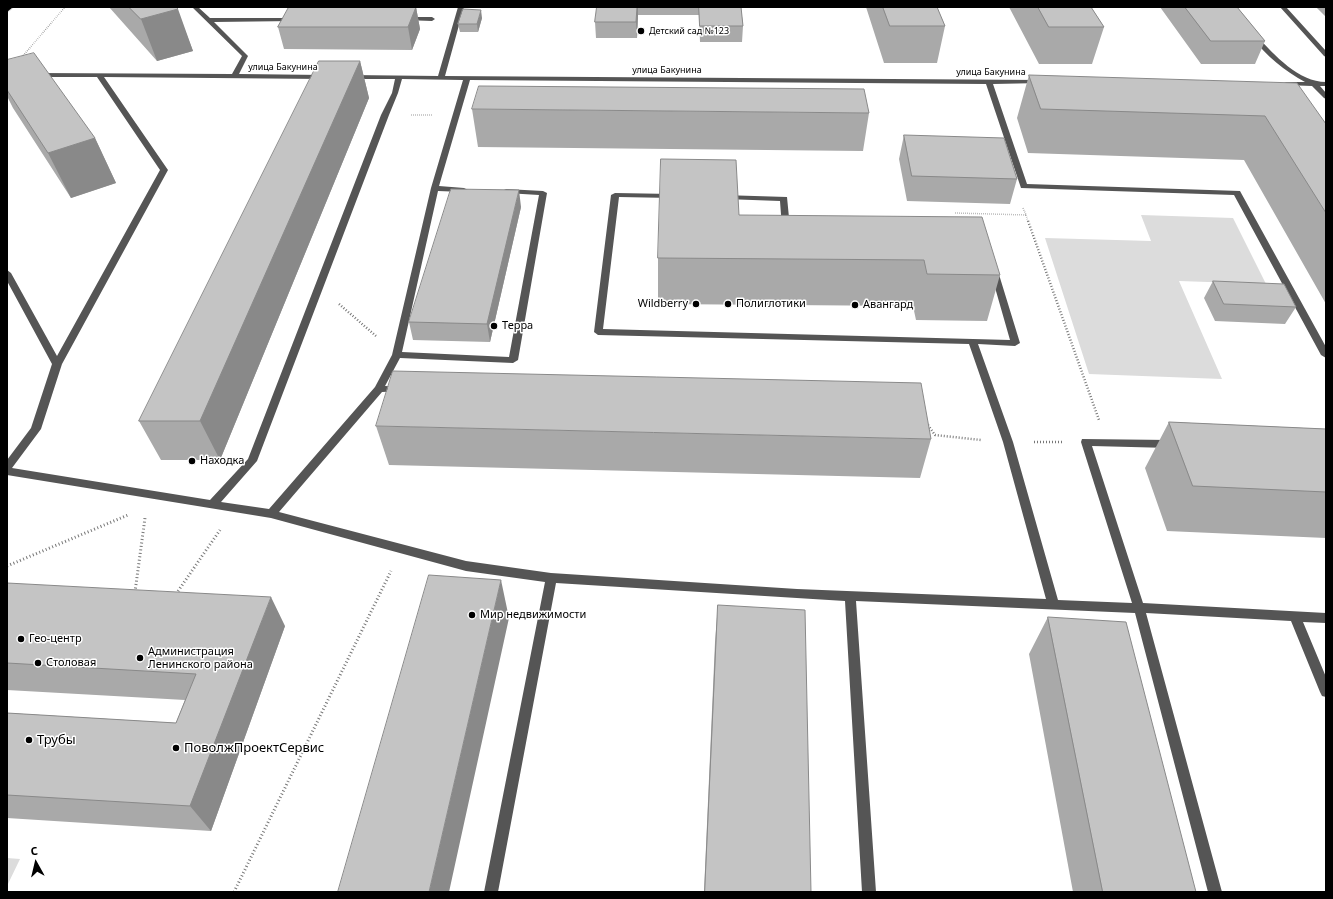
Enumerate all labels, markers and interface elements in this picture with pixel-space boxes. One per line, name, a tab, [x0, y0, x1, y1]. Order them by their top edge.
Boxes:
marker: Детский сад №123	[636, 26, 646, 36]
place label: Детский сад №123	[649, 26, 729, 36]
street label: улица Бакунина	[248, 62, 318, 72]
street label: улица Бакунина	[632, 65, 702, 75]
street label: улица Бакунина	[956, 67, 1026, 77]
place label: Wildberry	[638, 297, 688, 311]
place label: Полиглотики	[736, 297, 806, 311]
place label: Авангард	[863, 298, 913, 312]
marker: Wildberry	[691, 299, 701, 309]
marker: Полиглотики	[723, 299, 733, 309]
marker: Авангард	[850, 300, 860, 310]
place label: Терра	[502, 319, 533, 333]
marker: Терра	[489, 321, 499, 331]
place label: Находка	[200, 454, 244, 468]
marker: Находка	[187, 456, 197, 466]
place label: Мир недвижимости	[480, 608, 586, 622]
marker: Мир недвижимости	[467, 610, 477, 620]
place label: Гео-центр	[29, 632, 82, 646]
marker: Гео-центр	[16, 634, 26, 644]
place label: Администрация Ленинского района	[148, 645, 253, 671]
marker: Администрация Ленинского района	[135, 653, 145, 663]
place label: Столовая	[46, 656, 96, 670]
marker: Столовая	[33, 658, 43, 668]
place label: Трубы	[37, 732, 76, 748]
marker: Трубы	[24, 735, 34, 745]
place label: ПоволжПроектСервис	[184, 740, 324, 756]
marker: ПоволжПроектСервис	[171, 743, 181, 753]
north arrow	[16, 843, 56, 883]
text: С	[30, 843, 39, 859]

